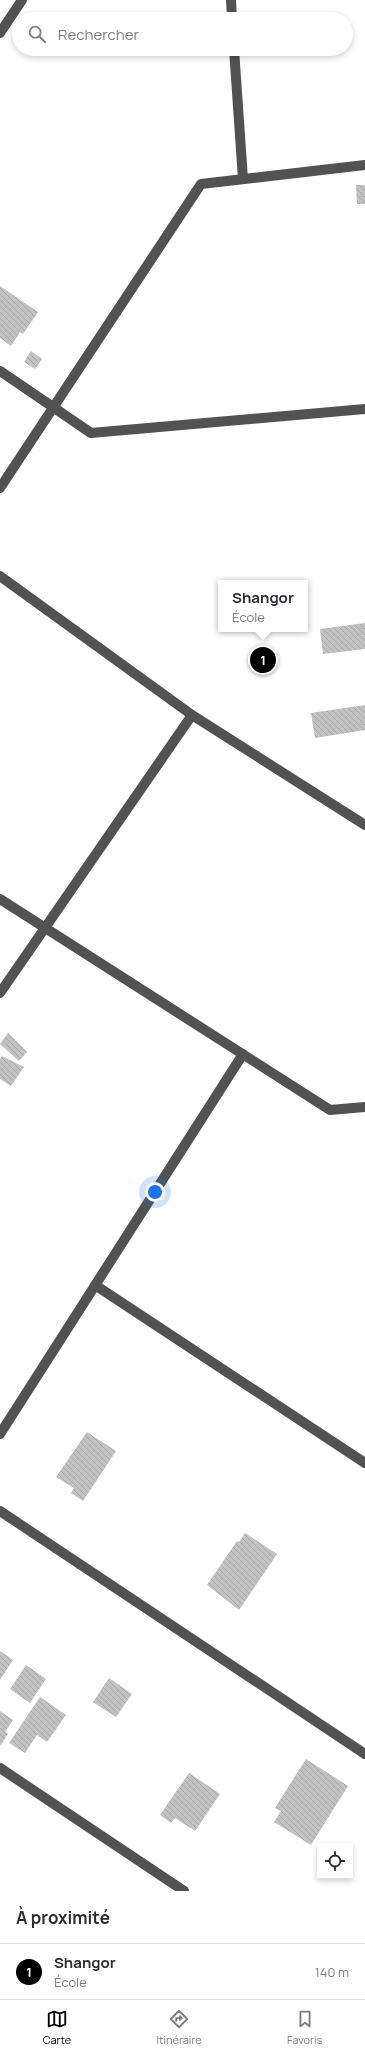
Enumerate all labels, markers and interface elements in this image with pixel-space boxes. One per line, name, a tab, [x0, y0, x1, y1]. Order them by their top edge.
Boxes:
search box	[12, 12, 353, 56]
icon: search	[26, 23, 48, 45]
text: Rechercher	[58, 24, 139, 45]
popup	[218, 580, 308, 632]
text: Shangor	[232, 587, 294, 608]
text: École	[232, 608, 265, 626]
pin: 1	[250, 645, 276, 675]
your location	[145, 1182, 165, 1202]
map controls	[317, 1843, 353, 1879]
button: locate	[317, 1843, 353, 1879]
text: À proximité	[16, 1906, 110, 1929]
text: Shangor	[54, 1952, 116, 1973]
text: 1	[26, 1963, 32, 1981]
text: 140 m	[315, 1963, 349, 1981]
text: École	[54, 1973, 87, 1991]
tab: Carte	[43, 2008, 71, 2047]
tab: Itinéraire	[156, 2008, 202, 2047]
tab: Favoris	[287, 2008, 322, 2047]

